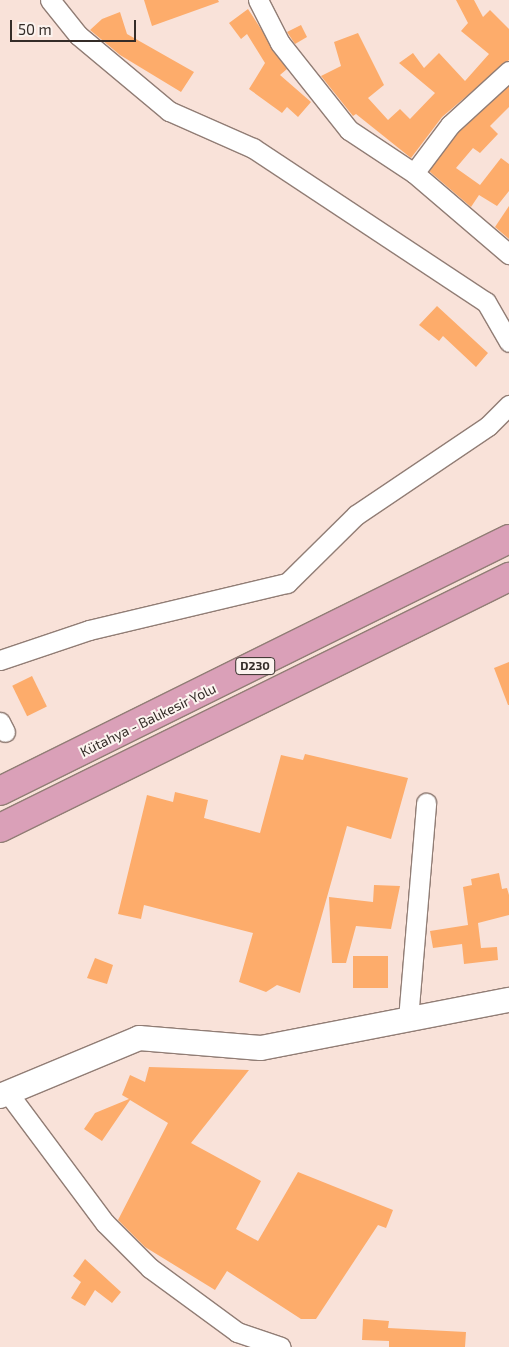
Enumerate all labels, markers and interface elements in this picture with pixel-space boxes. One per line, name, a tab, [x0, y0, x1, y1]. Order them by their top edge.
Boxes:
scale bar	[12, 10, 139, 42]
text: 50 m	[18, 20, 52, 38]
road number: D230	[235, 656, 275, 676]
street label: Kütahya - Balıkesir Yolu	[77, 680, 219, 760]

